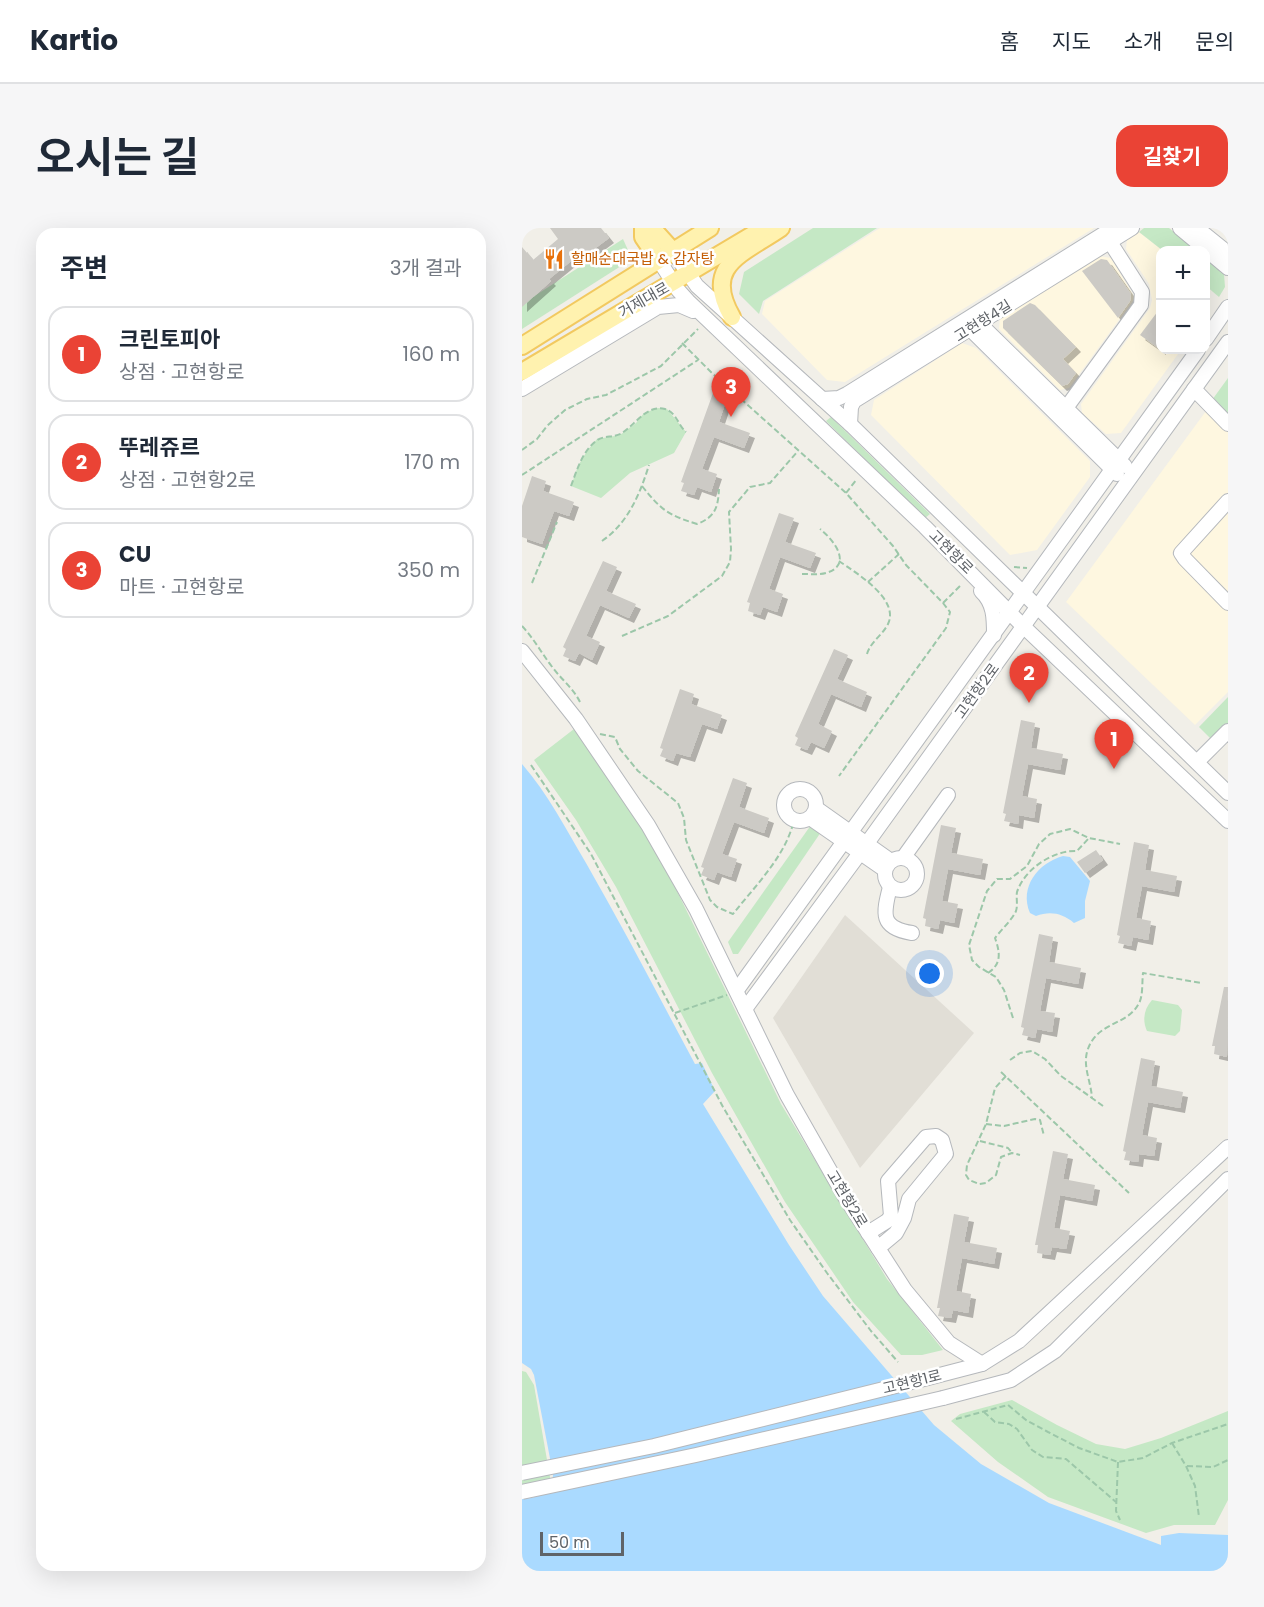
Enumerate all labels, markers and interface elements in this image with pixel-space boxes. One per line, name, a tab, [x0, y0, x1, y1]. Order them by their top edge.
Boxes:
text: Kartio	[30, 21, 118, 60]
text: 홈	[1000, 27, 1019, 56]
text: 지도	[1052, 27, 1091, 56]
text: 소개	[1124, 27, 1162, 56]
text: 문의	[1195, 27, 1234, 56]
button: 길찾기	[1116, 125, 1228, 187]
text: 오시는 길	[36, 128, 199, 187]
map controls	[1156, 246, 1210, 354]
button: +	[1156, 246, 1210, 300]
restaurant icon: 할매순대국밥 & 감자탕	[542, 247, 566, 271]
place label: 할매순대국밥 & 감자탕	[571, 248, 714, 269]
text: 주변	[60, 250, 108, 286]
text: 3개 결과	[390, 254, 462, 282]
street label: 거제대로	[615, 277, 673, 322]
street label: 고현항4길	[950, 295, 1016, 347]
button: −	[1156, 300, 1210, 354]
text: 크린토피아	[119, 324, 220, 355]
text: 1	[78, 340, 85, 368]
text: 160 m	[402, 340, 460, 368]
text: 상점 · 고현항로	[119, 358, 244, 386]
pin: 3	[712, 368, 750, 417]
text: 뚜레쥬르	[119, 432, 200, 463]
text: 2	[76, 448, 87, 476]
text: 170 m	[404, 448, 460, 476]
text: 상점 · 고현항2로	[119, 466, 256, 494]
street label: 고현항로	[924, 525, 978, 579]
text: CU	[119, 539, 151, 570]
text: 3	[75, 556, 88, 584]
text: 350 m	[397, 556, 460, 584]
text: 마트 · 고현항로	[119, 573, 244, 601]
pin: 2	[1010, 654, 1048, 703]
street label: 고현항2로	[949, 659, 1004, 723]
pin: 1	[1094, 720, 1134, 769]
your location	[915, 959, 944, 988]
street label: 고현항2로	[822, 1166, 873, 1232]
street label: 고현항1로	[880, 1364, 944, 1399]
scale bar	[540, 1529, 624, 1556]
text: 50 m	[549, 1531, 590, 1554]

